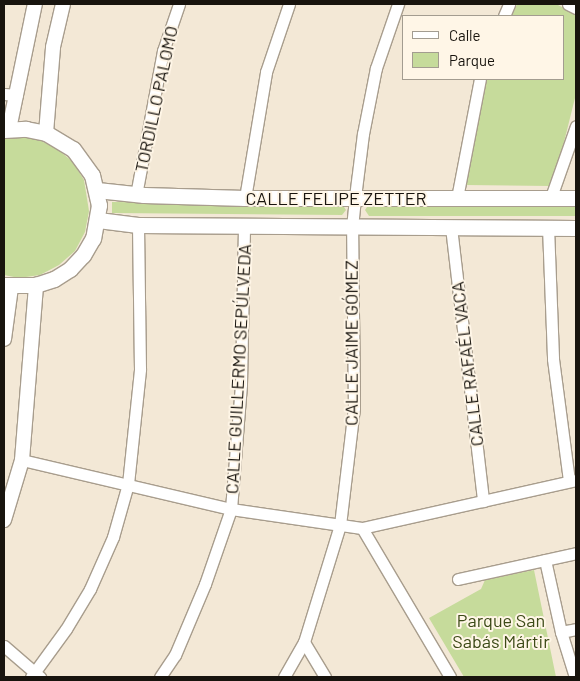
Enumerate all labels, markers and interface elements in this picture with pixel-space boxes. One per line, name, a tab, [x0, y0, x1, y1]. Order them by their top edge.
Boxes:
legend	[402, 15, 565, 80]
street label: TORDILLO PALOMO	[130, 24, 182, 174]
text: Calle	[449, 26, 481, 44]
text: Parque	[449, 51, 495, 69]
street label: CALLE FELIPE ZETTER	[245, 187, 427, 209]
street label: CALLE GUILLERMO SEPÚLVEDA	[221, 243, 255, 495]
street label: CALLE JAIME GÓMEZ	[340, 260, 362, 426]
street label: CALLE RAFAÉL VACA	[446, 280, 488, 448]
park label: Parque San Sabás Mártir	[452, 610, 550, 652]

